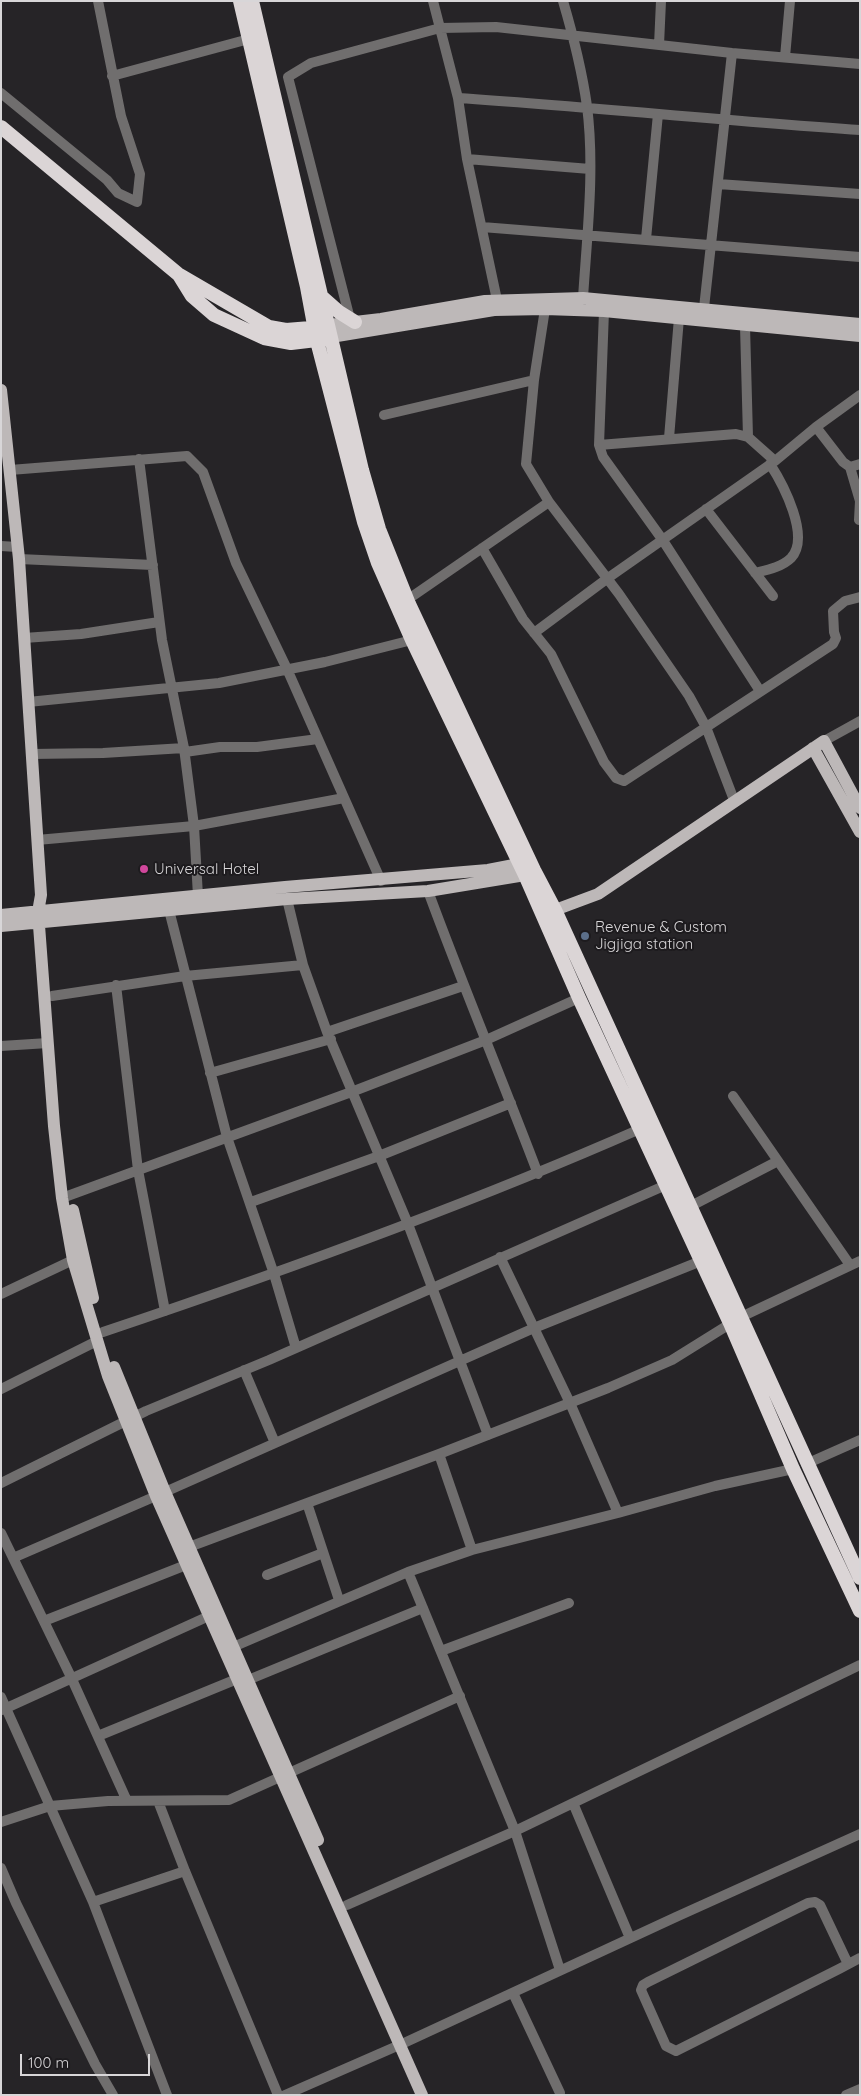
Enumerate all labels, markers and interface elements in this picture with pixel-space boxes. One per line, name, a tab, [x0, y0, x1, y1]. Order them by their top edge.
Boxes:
place label: Universal Hotel	[154, 860, 259, 878]
marker: Universal Hotel	[138, 863, 150, 875]
place label: Revenue & Custom Jigjiga station	[595, 918, 727, 953]
marker: Revenue & Custom Jigjiga station	[579, 930, 591, 942]
scale bar	[22, 2044, 152, 2076]
text: 100 m	[28, 2053, 69, 2072]

